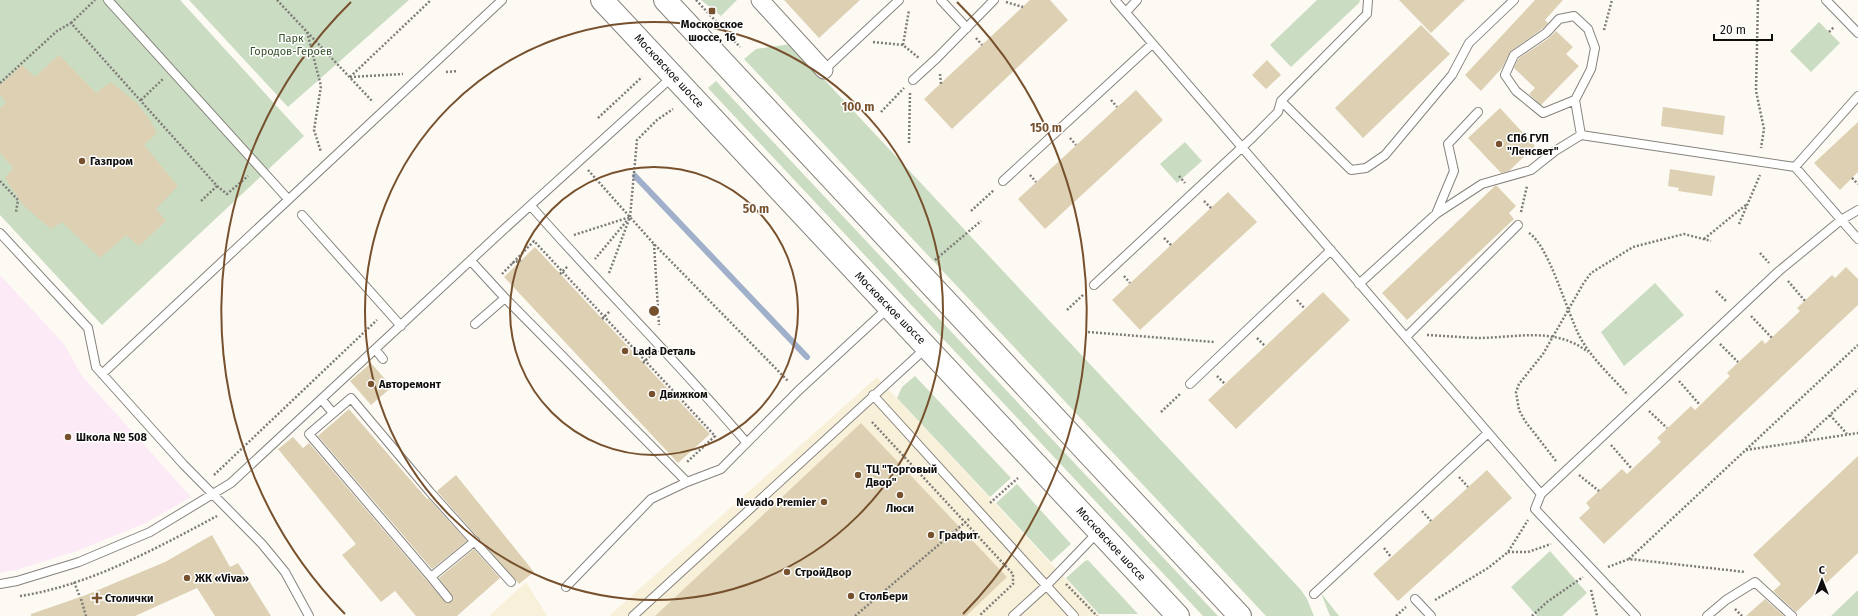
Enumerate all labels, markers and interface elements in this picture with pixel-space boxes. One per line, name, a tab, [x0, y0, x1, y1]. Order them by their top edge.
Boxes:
marker: Московское шоссе, 16	[707, 6, 717, 16]
scale bar	[1714, 16, 1772, 42]
place label: Московское шоссе, 16	[681, 18, 743, 44]
text: 20 m	[1720, 23, 1746, 37]
park label: Парк Городов-Героев	[250, 32, 332, 58]
street label: Московское шоссе	[632, 32, 706, 110]
text: 100 m	[842, 100, 874, 114]
text: 150 m	[1030, 121, 1062, 135]
place label: СПб ГУП "Ленсвет"	[1507, 132, 1559, 158]
marker: СПб ГУП "Ленсвет"	[1494, 139, 1504, 149]
place label: Газпром	[90, 155, 133, 168]
marker: Газпром	[77, 156, 87, 166]
text: 50 m	[743, 202, 769, 216]
street label: Московское шоссе	[852, 269, 928, 347]
centre of rings	[647, 304, 661, 318]
place label: Lada Dеталь	[633, 345, 696, 358]
marker: Lada Dеталь	[620, 346, 630, 356]
place label: Авторемонт	[378, 378, 442, 391]
marker: Авторемонт	[366, 379, 376, 389]
place label: Движком	[659, 388, 708, 401]
marker: Движком	[647, 389, 657, 399]
place label: Школа № 508	[76, 431, 148, 444]
marker: Школа № 508	[63, 432, 73, 442]
place label: ТЦ "Торговый Двор"	[865, 463, 937, 489]
marker: ТЦ "Торговый Двор"	[853, 470, 863, 480]
marker: Люси	[895, 490, 905, 500]
place label: Nevado Premier	[736, 496, 817, 509]
marker: Nevado Premier	[819, 497, 829, 507]
place label: Люси	[886, 502, 914, 515]
street label: Московское шоссе	[1074, 505, 1148, 583]
place label: Графит	[939, 529, 979, 542]
marker: Графит	[926, 530, 936, 540]
north arrow	[1802, 560, 1842, 600]
text: С	[1819, 564, 1826, 577]
place label: СтройДвор	[795, 566, 852, 579]
marker: СтройДвор	[782, 567, 792, 577]
place label: ЖК «Viva»	[194, 572, 249, 585]
marker: ЖК «Viva»	[182, 573, 192, 583]
place label: СтолБери	[859, 590, 908, 603]
marker: СтолБери	[846, 591, 856, 601]
place label: Столички	[105, 592, 153, 605]
marker: Столички	[92, 593, 102, 603]

